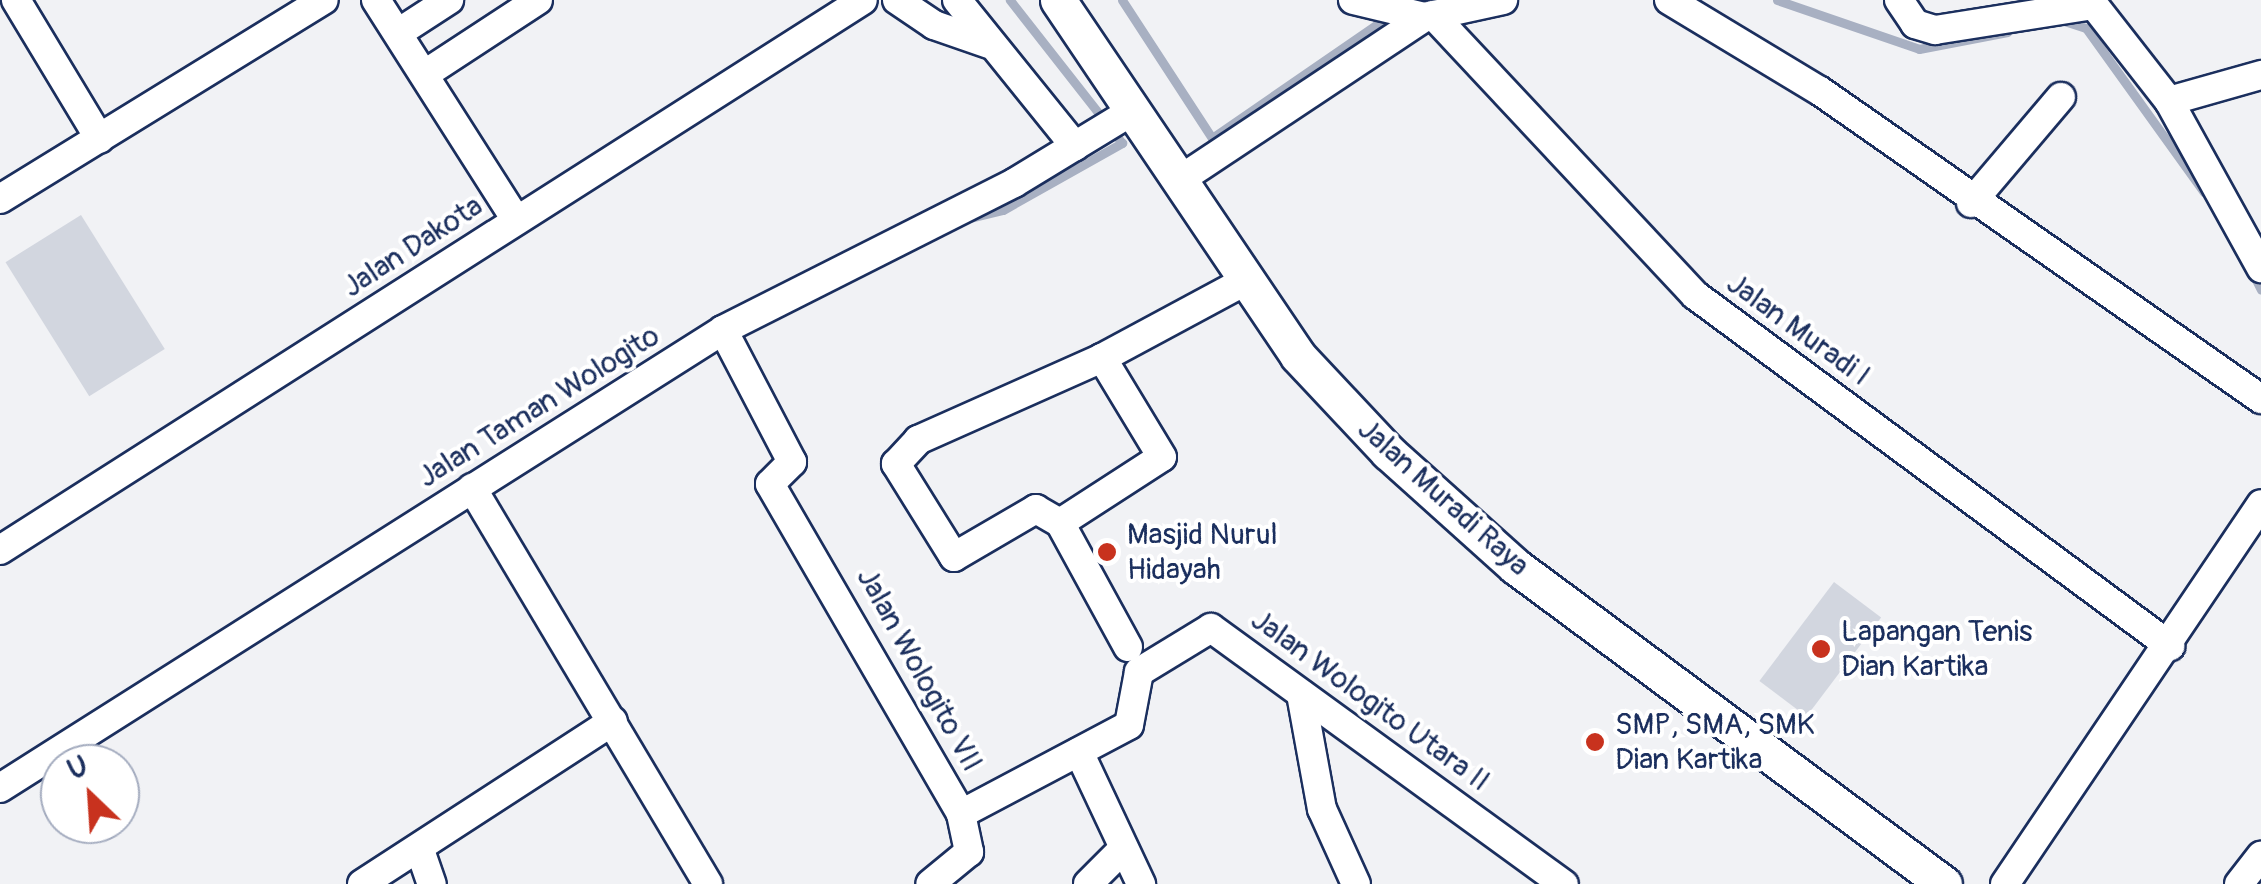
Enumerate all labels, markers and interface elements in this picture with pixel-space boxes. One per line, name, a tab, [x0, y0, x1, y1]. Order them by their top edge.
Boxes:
street label: Jalan Dakota	[336, 188, 490, 306]
street label: Jalan Muradi I	[1719, 266, 1877, 394]
street label: Jalan Taman Wologito	[412, 318, 666, 496]
street label: Jalan Muradi Raya	[1350, 412, 1536, 584]
place label: Masjid Nurul Hidayah	[1127, 517, 1278, 588]
marker: Masjid Nurul Hidayah	[1096, 541, 1118, 563]
street label: Jalan Wologito VII	[848, 562, 990, 778]
street label: Jalan Wologito Utara II	[1244, 602, 1496, 800]
place label: Lapangan Tenis Dian Kartika	[1841, 614, 2032, 684]
marker: Lapangan Tenis Dian Kartika	[1810, 638, 1832, 660]
place label: SMP, SMA, SMK Dian Kartika	[1615, 707, 1815, 778]
marker: SMP, SMA, SMK Dian Kartika	[1584, 731, 1606, 753]
north arrow	[40, 744, 140, 844]
text: U	[62, 748, 94, 788]

